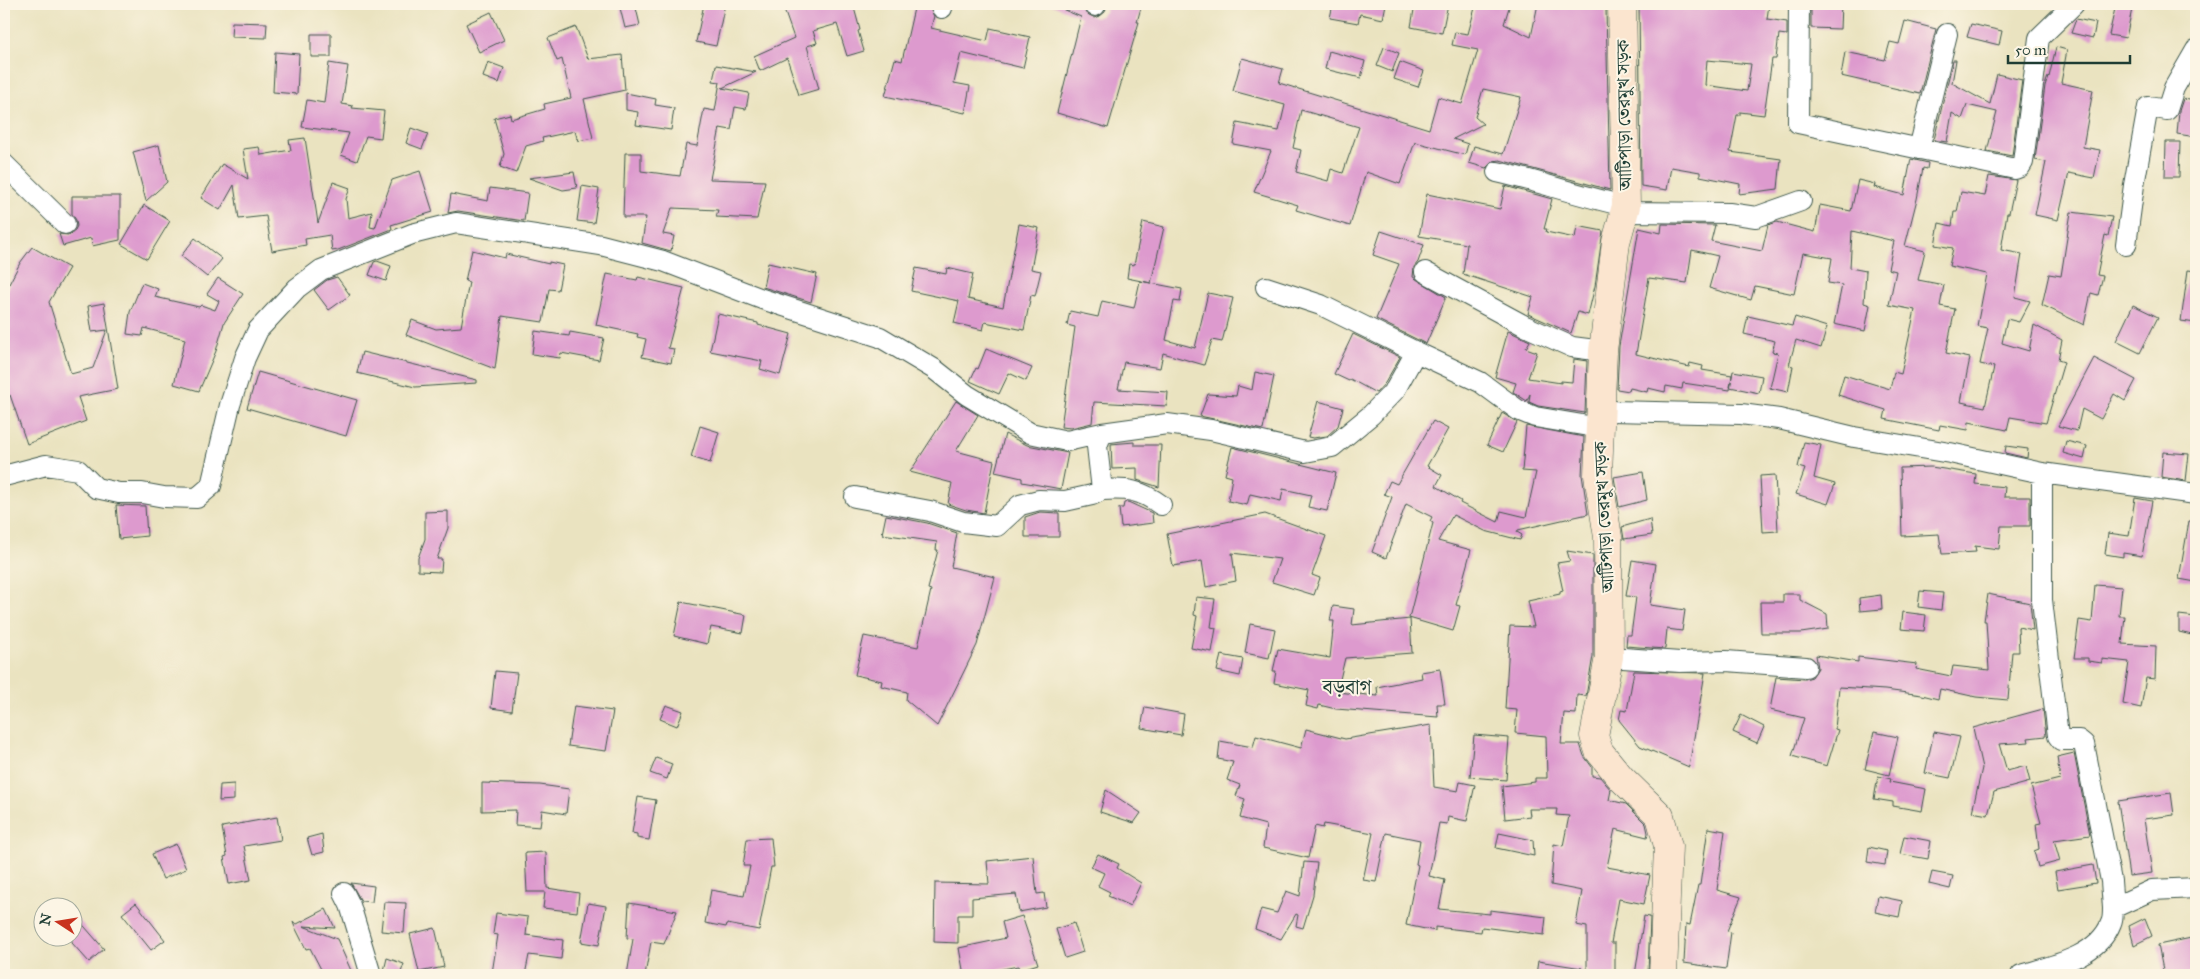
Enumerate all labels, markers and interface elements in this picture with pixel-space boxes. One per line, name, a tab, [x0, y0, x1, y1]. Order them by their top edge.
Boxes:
scale bar	[2008, 32, 2130, 64]
street label: আটিপাড়া তেরমুখ সড়ক	[1612, 38, 1637, 192]
text: 50 m	[2015, 41, 2047, 59]
street label: আটিপাড়া তেরমুখ সড়ক	[1589, 440, 1619, 594]
district label: বড়বাগ	[1322, 675, 1373, 699]
north arrow	[32, 896, 82, 946]
text: N	[36, 912, 55, 927]

